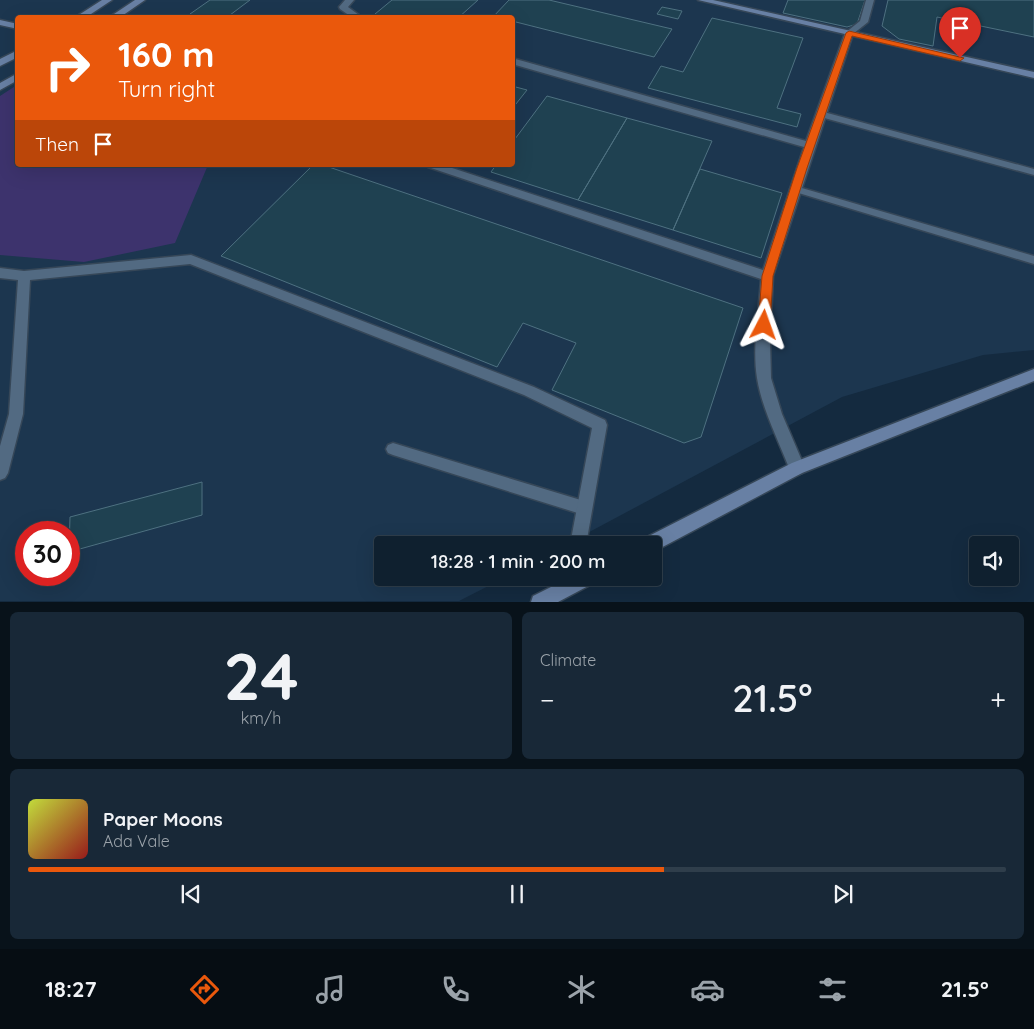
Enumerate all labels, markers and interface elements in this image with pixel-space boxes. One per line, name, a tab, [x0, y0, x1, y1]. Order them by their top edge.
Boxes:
pin	[939, 7, 981, 58]
icon: arrive	[946, 14, 974, 42]
text: 160 m	[118, 32, 215, 76]
icon: right	[35, 35, 100, 100]
text: Turn right	[118, 75, 215, 103]
icon: arrive	[89, 130, 117, 158]
text: Then	[35, 132, 79, 156]
position arrow	[737, 298, 789, 350]
speed limit sign: 30	[15, 521, 80, 586]
map controls	[969, 536, 1019, 586]
button: sound	[969, 536, 1019, 586]
text: 18:28 · 1 min · 200 m	[431, 549, 605, 573]
text: 24	[223, 635, 299, 716]
text: Climate	[540, 650, 596, 670]
text: 21.5°	[732, 674, 813, 722]
text: −	[540, 682, 555, 717]
text: +	[990, 682, 1006, 717]
text: km/h	[241, 708, 281, 728]
text: Paper Moons	[103, 807, 223, 831]
text: Ada Vale	[103, 831, 170, 851]
icon: previous	[177, 880, 205, 908]
icon: pause	[503, 880, 531, 908]
icon: next	[829, 880, 857, 908]
icon: directions	[187, 972, 222, 1007]
icon: music	[313, 972, 348, 1007]
icon: phone	[438, 972, 473, 1007]
icon: climate	[564, 972, 599, 1007]
icon: car	[690, 972, 725, 1007]
icon: filters	[815, 972, 850, 1007]
text: 18:27	[45, 975, 97, 1003]
text: 21.5°	[941, 975, 989, 1003]

